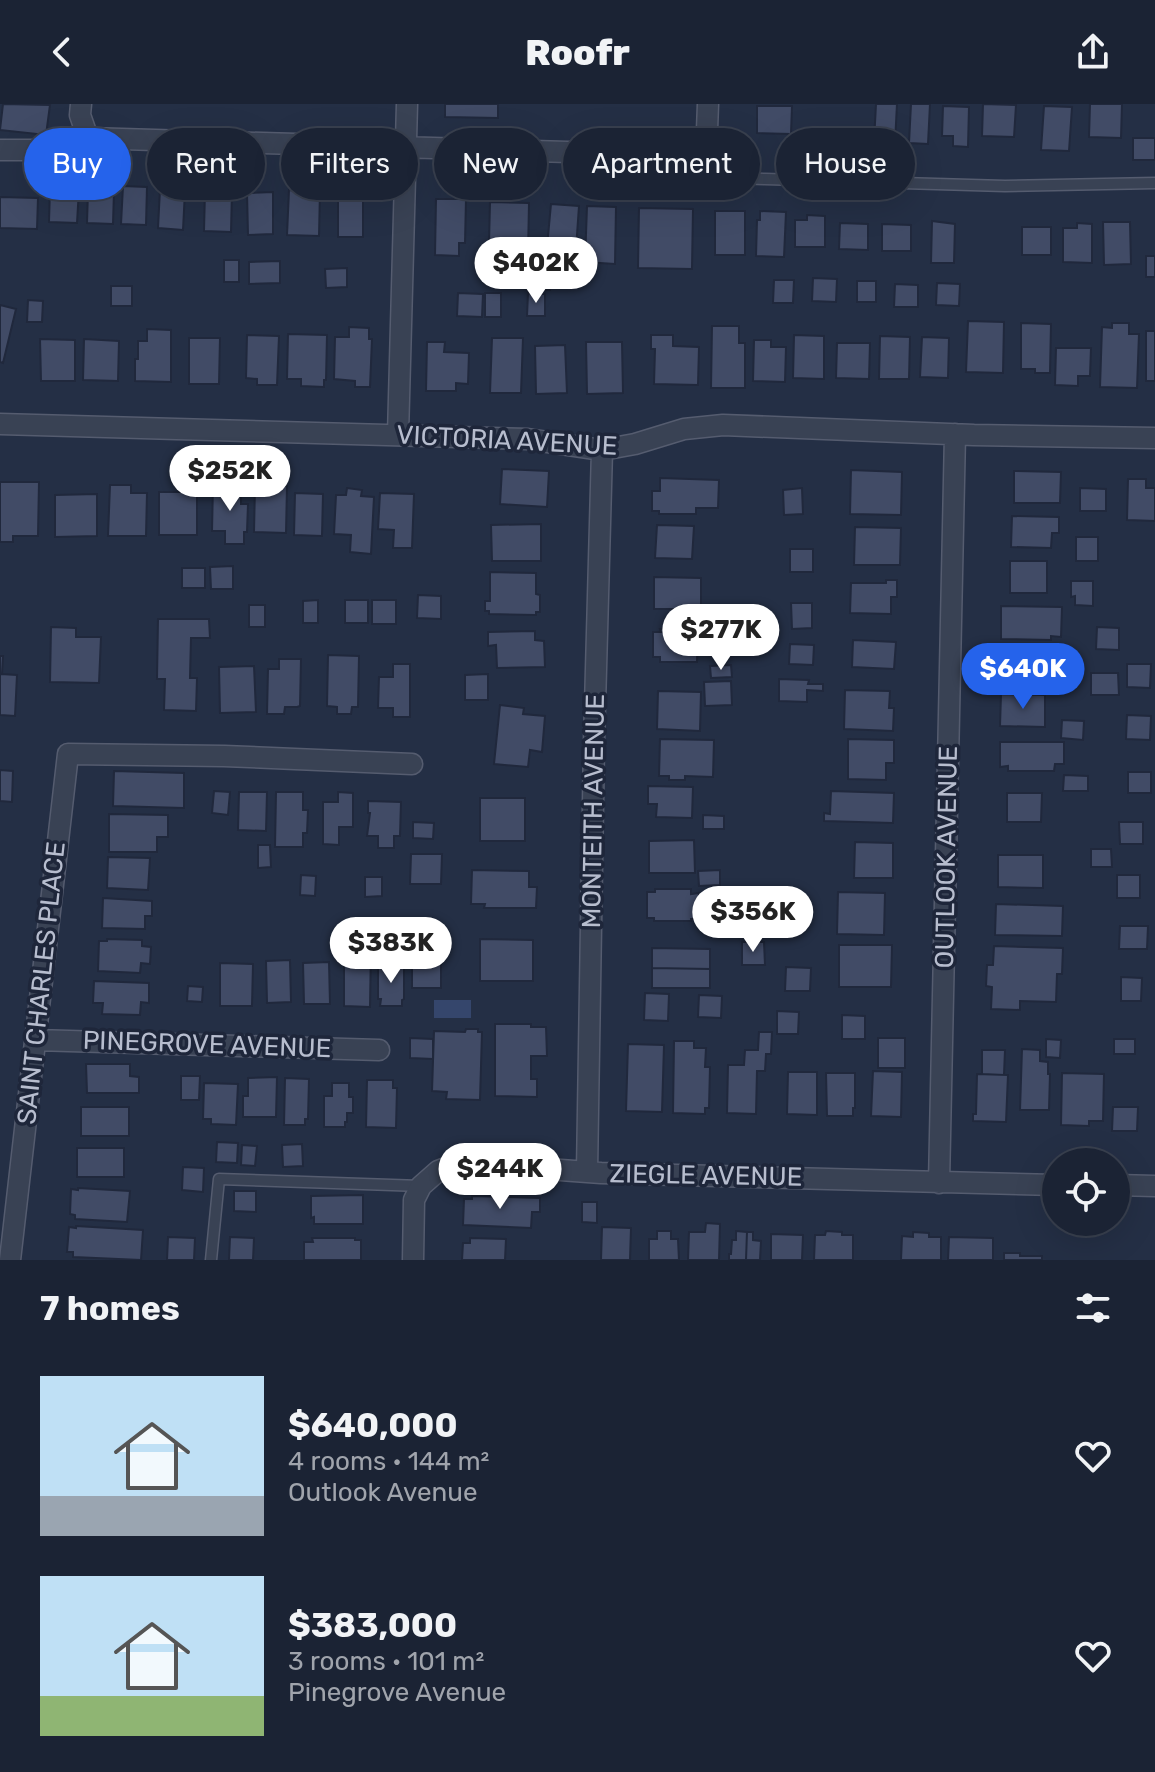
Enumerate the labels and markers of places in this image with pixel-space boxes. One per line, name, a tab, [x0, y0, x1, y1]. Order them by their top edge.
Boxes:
pin: $402K	[480, 237, 592, 305]
pin: $252K	[174, 445, 286, 513]
pin: $277K	[665, 604, 777, 672]
pin: $640K	[967, 643, 1079, 711]
pin: $356K	[697, 886, 809, 954]
pin: $383K	[335, 917, 447, 985]
pin: $244K	[444, 1143, 556, 1211]

